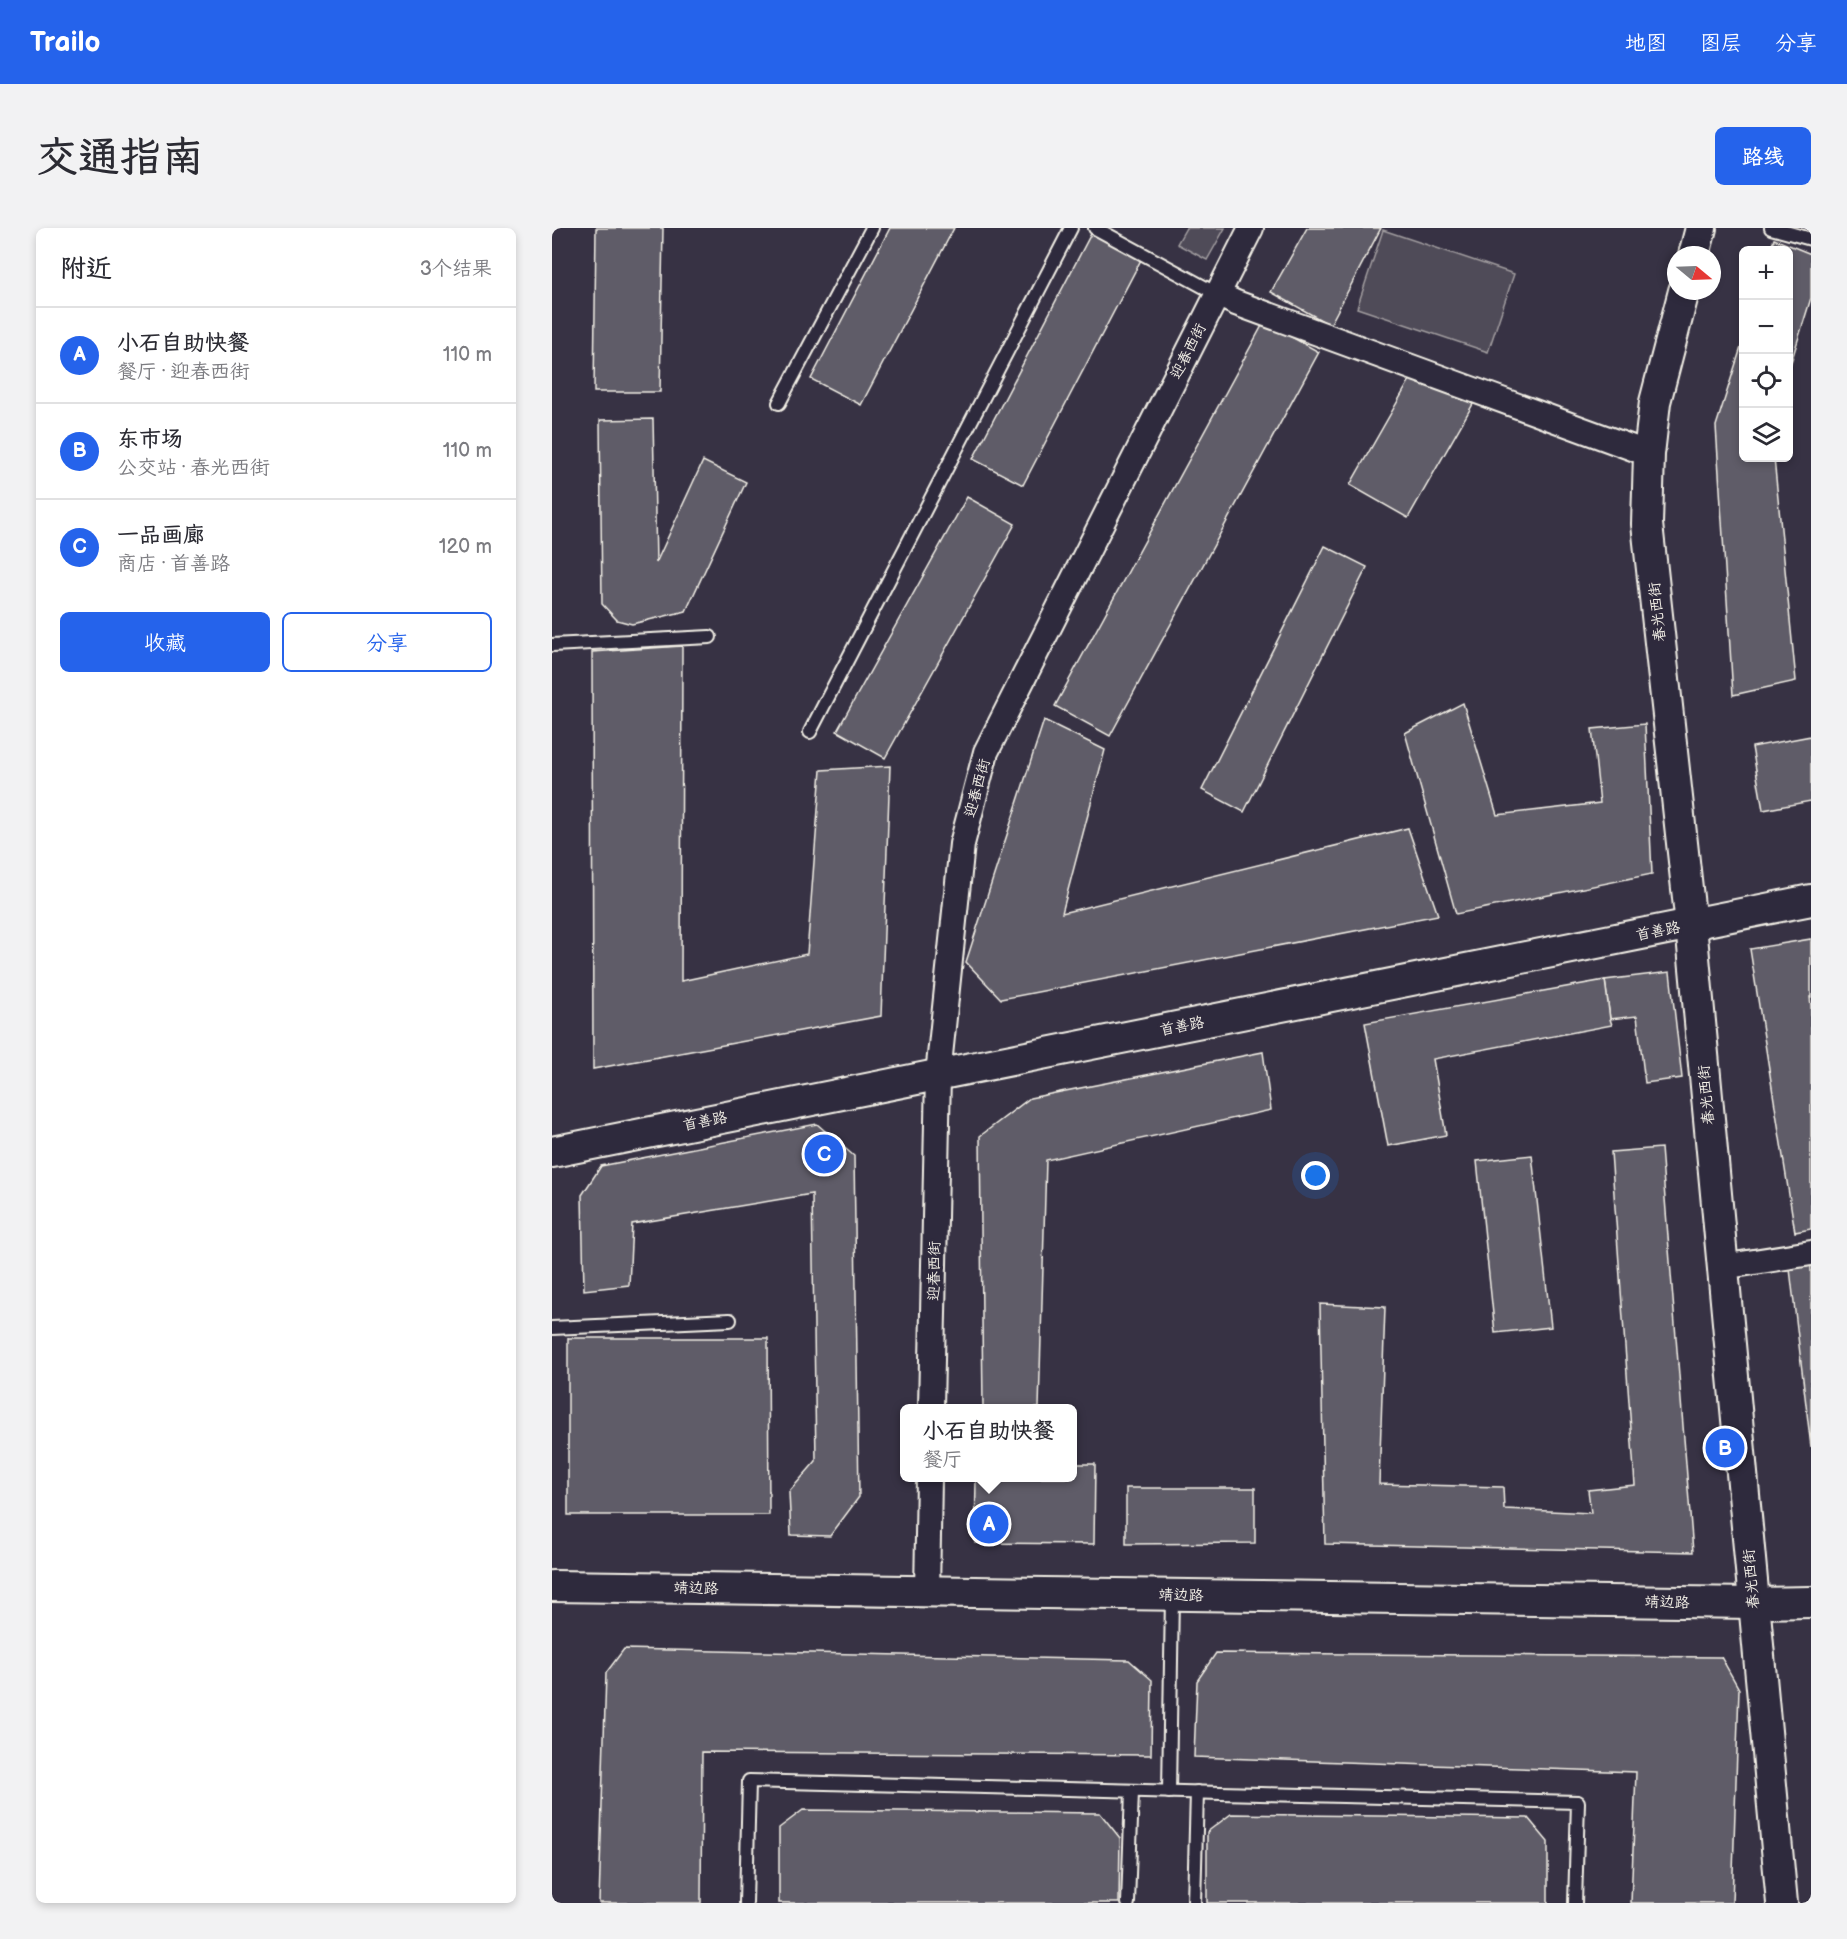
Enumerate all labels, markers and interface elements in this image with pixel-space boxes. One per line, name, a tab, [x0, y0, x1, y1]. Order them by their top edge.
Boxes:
text: Trailo	[30, 26, 101, 59]
text: 地图	[1625, 31, 1667, 56]
text: 图层	[1700, 31, 1742, 56]
text: 分享	[1775, 31, 1817, 56]
button: 路线	[1715, 127, 1811, 185]
text: 交通指南	[36, 133, 204, 184]
north arrow	[1667, 246, 1721, 300]
map controls	[1739, 246, 1793, 462]
button: +	[1739, 246, 1793, 300]
text: 附近	[60, 254, 112, 285]
text: 3个结果	[420, 257, 492, 281]
button: −	[1739, 300, 1793, 354]
street label: 迎春西街	[1166, 320, 1211, 382]
text: 小石自助快餐	[117, 330, 249, 357]
text: A	[73, 343, 86, 367]
text: 110 m	[443, 343, 492, 367]
button: locate	[1739, 354, 1793, 408]
text: 餐厅 · 迎春西街	[117, 360, 250, 384]
button: layers	[1739, 408, 1793, 462]
text: 东市场	[117, 426, 183, 453]
text: B	[72, 439, 87, 463]
text: 110 m	[443, 439, 492, 463]
text: 公交站 · 春光西街	[117, 456, 270, 480]
text: 一品画廊	[117, 522, 205, 549]
text: C	[72, 535, 87, 559]
text: 120 m	[439, 535, 492, 559]
text: 商店 · 首善路	[117, 552, 230, 576]
street label: 春光西街	[1645, 581, 1670, 643]
button: 收藏	[60, 612, 270, 672]
button: 分享	[282, 612, 492, 672]
street label: 迎春西街	[961, 757, 994, 820]
street label: 首善路	[1634, 918, 1682, 945]
street label: 首善路	[1158, 1013, 1206, 1040]
street label: 春光西街	[1694, 1064, 1719, 1126]
street label: 首善路	[681, 1108, 729, 1135]
pin: C	[804, 1132, 844, 1176]
your location	[1301, 1161, 1330, 1190]
street label: 迎春西街	[924, 1241, 945, 1301]
popup	[900, 1404, 1077, 1482]
text: 小石自助快餐	[922, 1418, 1055, 1445]
pin: B	[1706, 1426, 1744, 1470]
text: 餐厅	[922, 1448, 962, 1472]
pin: A	[970, 1502, 1008, 1546]
street label: 春光西街	[1739, 1548, 1764, 1610]
street label: 靖边路	[673, 1579, 719, 1598]
street label: 靖边路	[1158, 1586, 1204, 1605]
street label: 靖边路	[1644, 1593, 1690, 1612]

